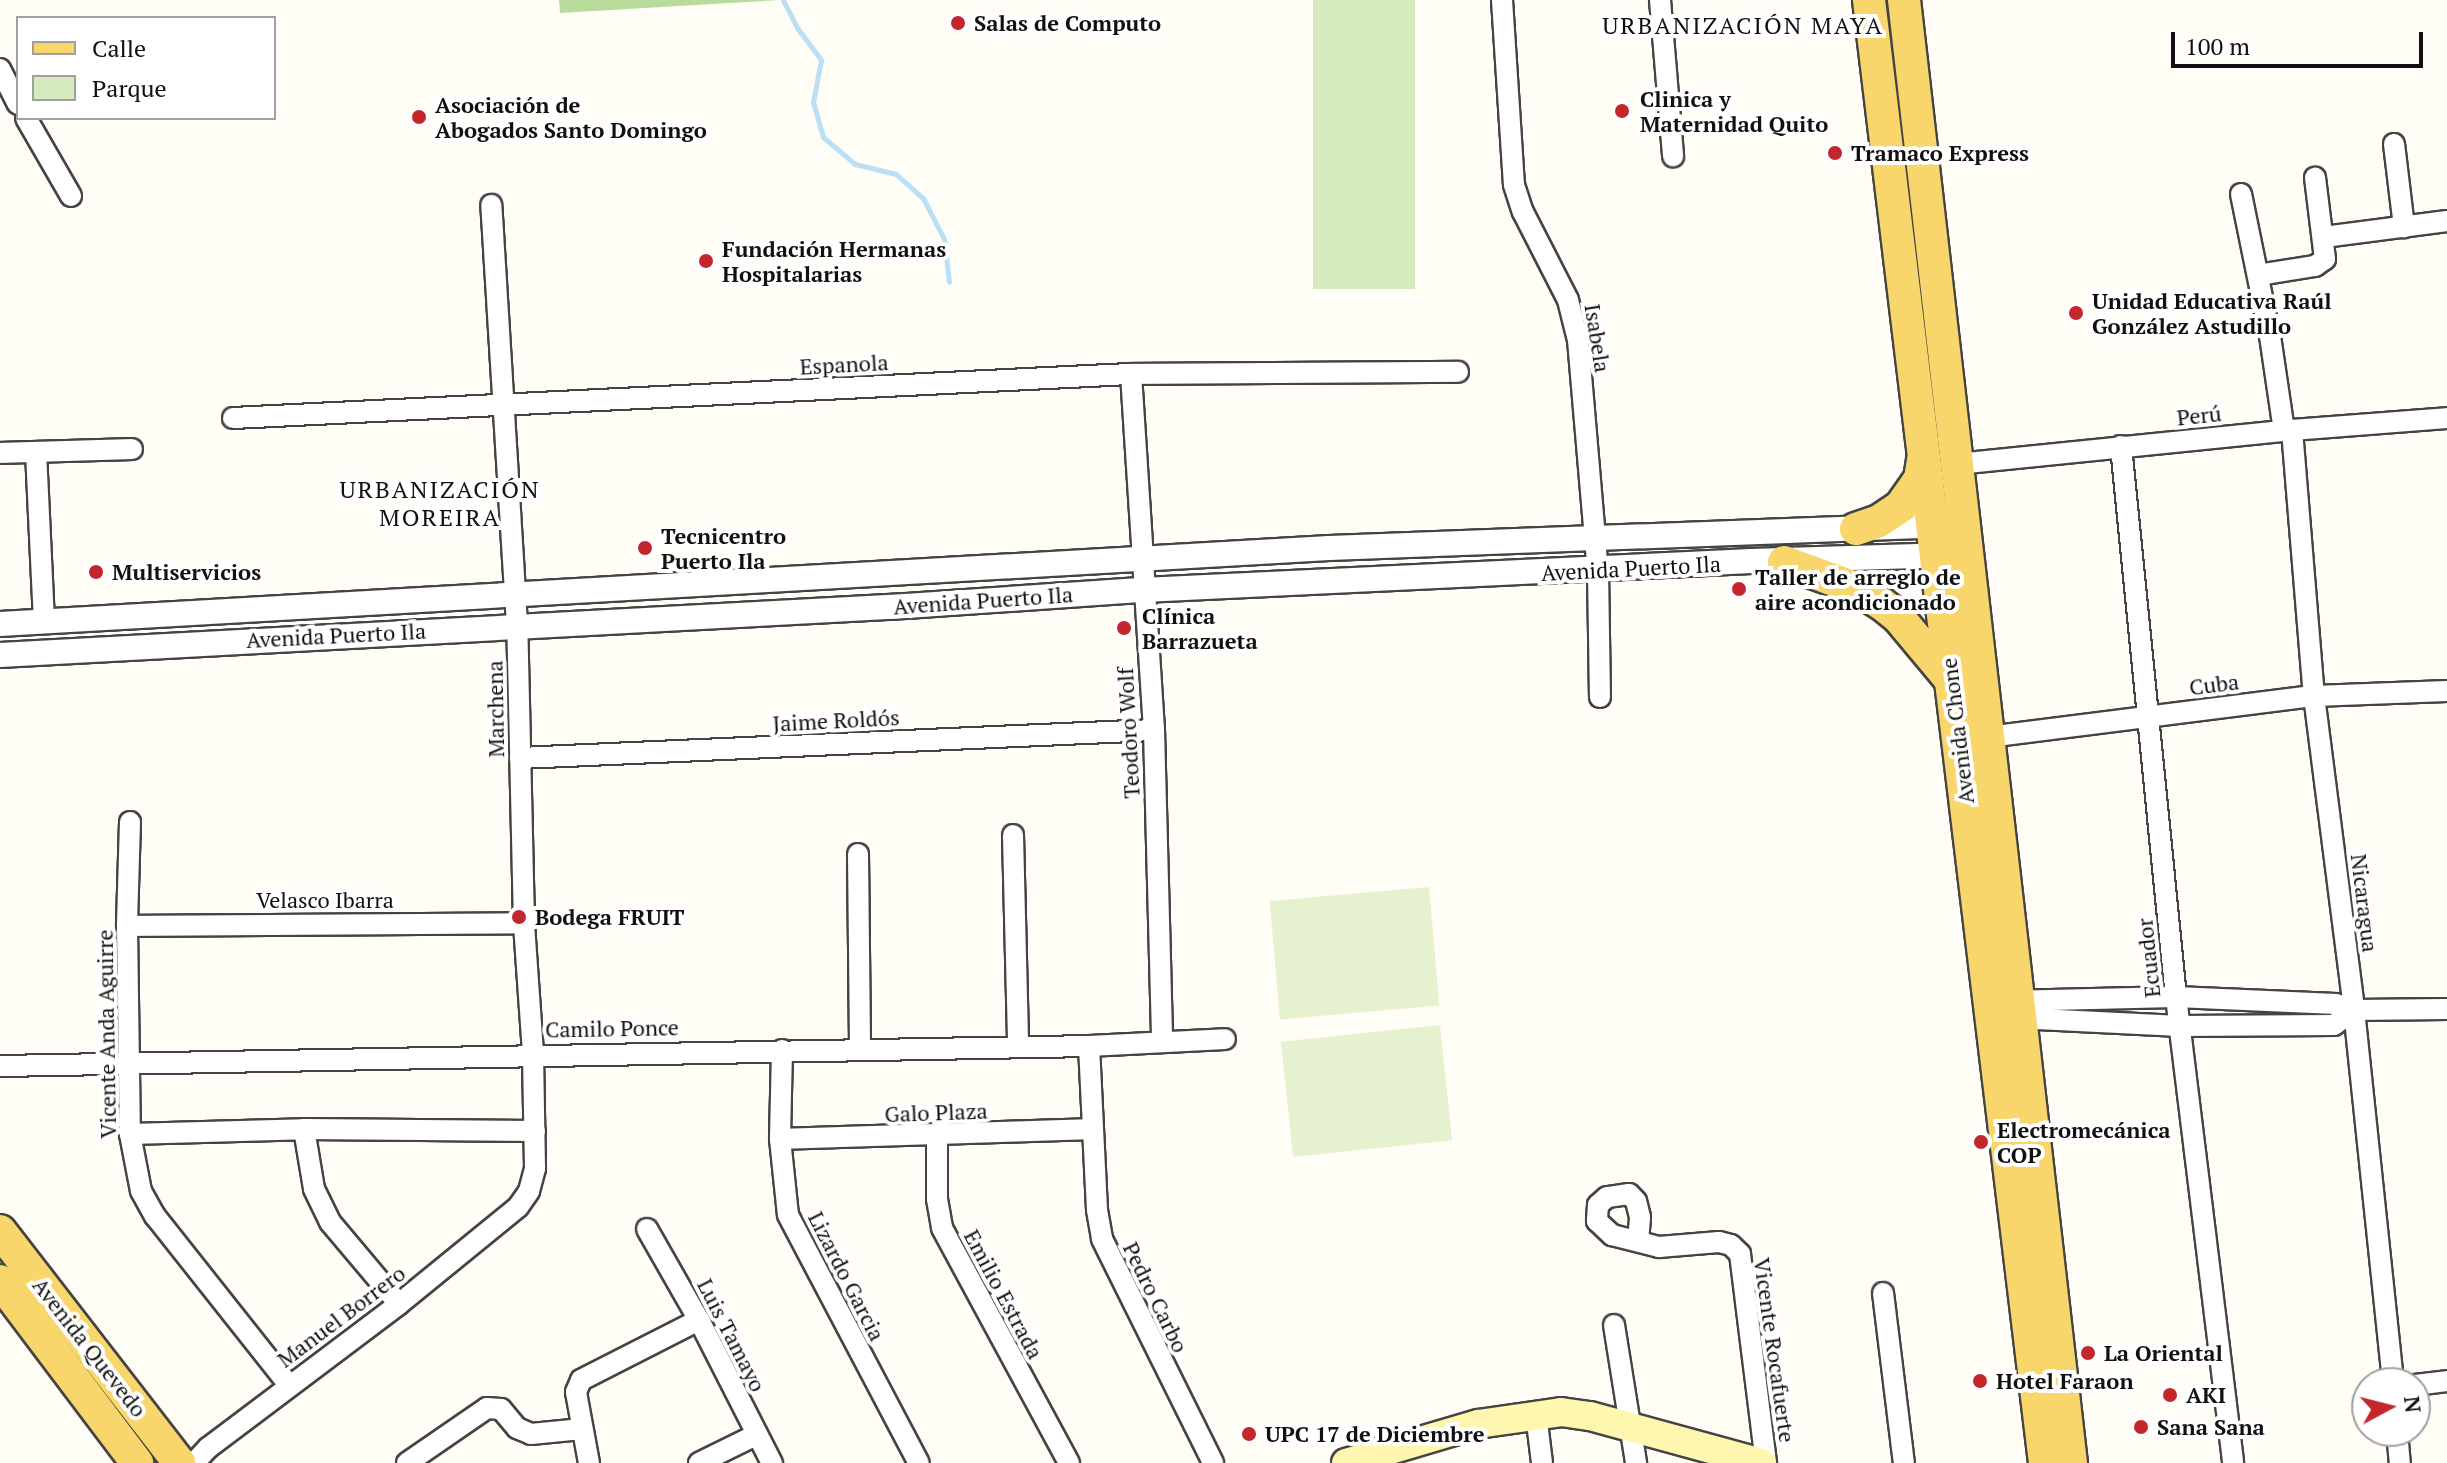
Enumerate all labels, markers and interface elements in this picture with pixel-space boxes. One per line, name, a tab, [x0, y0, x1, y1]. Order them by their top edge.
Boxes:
place label: Salas de Computo	[974, 10, 1161, 36]
district label: URBANIZACIÓN MAYA	[1602, 12, 1884, 40]
marker: Salas de Computo	[949, 14, 967, 32]
legend	[16, 16, 276, 120]
scale bar	[2175, 16, 2427, 66]
text: 100 m	[2185, 30, 2250, 62]
text: Calle	[92, 32, 146, 64]
text: Parque	[92, 72, 167, 104]
place label: Clinica y Maternidad Quito	[1640, 85, 1828, 136]
place label: Asociación de Abogados Santo Domingo	[435, 91, 707, 142]
marker: Clinica y Maternidad Quito	[1611, 100, 1633, 122]
marker: Asociación de Abogados Santo Domingo	[410, 108, 428, 126]
place label: Tramaco Express	[1851, 140, 2029, 166]
marker: Tramaco Express	[1826, 144, 1844, 162]
place label: Fundación Hermanas Hospitalarias	[722, 235, 946, 286]
marker: Fundación Hermanas Hospitalarias	[697, 252, 715, 270]
place label: Unidad Educativa Raúl González Astudillo	[2092, 287, 2332, 338]
street label: Isabela	[1580, 302, 1616, 374]
marker: Unidad Educativa Raúl González Astudillo	[2067, 304, 2085, 322]
street label: Espanola	[799, 348, 889, 380]
street label: Perú	[2175, 400, 2223, 430]
district label: URBANIZACIÓN MOREIRA	[339, 476, 541, 532]
place label: Tecnicentro Puerto Ila	[661, 522, 786, 574]
marker: Tecnicentro Puerto Ila	[636, 539, 654, 557]
street label: Avenida Puerto Ila	[1540, 550, 1722, 586]
place label: Multiservicios	[112, 559, 261, 585]
marker: Multiservicios	[87, 563, 105, 581]
place label: Taller de arreglo de aire acondicionado	[1755, 563, 1961, 614]
marker: Taller de arreglo de aire acondicionado	[1730, 580, 1748, 598]
street label: Avenida Puerto Ila	[892, 581, 1074, 619]
place label: Clínica Barrazueta	[1142, 602, 1258, 654]
street label: Avenida Puerto Ila	[245, 617, 427, 653]
marker: Clínica Barrazueta	[1113, 617, 1135, 639]
street label: Avenida Chone	[1935, 656, 1979, 806]
street label: Marchena	[481, 660, 509, 758]
street label: Teodoro Wolf	[1111, 667, 1145, 799]
street label: Cuba	[2188, 668, 2240, 700]
street label: Jaime Roldós	[772, 703, 900, 737]
street label: Nicaragua	[2346, 852, 2384, 954]
street label: Velasco Ibarra	[256, 887, 394, 913]
place label: Bodega FRUIT	[535, 904, 685, 930]
marker: Bodega FRUIT	[510, 908, 528, 926]
street label: Ecuador	[2131, 917, 2165, 999]
street label: Vicente Anda Aguirre	[91, 929, 121, 1139]
street label: Camilo Ponce	[545, 1014, 679, 1042]
street label: Galo Plaza	[884, 1097, 988, 1127]
place label: Electromecánica COP	[1997, 1116, 2171, 1168]
marker: Electromecánica COP	[1972, 1133, 1990, 1151]
street label: Lizardo Garcia	[803, 1207, 891, 1345]
street label: Emilio Estrada	[959, 1225, 1049, 1363]
street label: Pedro Carbo	[1118, 1237, 1194, 1357]
street label: Vicente Rocafuerte	[1749, 1256, 1801, 1444]
street label: Manuel Borrero	[272, 1259, 410, 1373]
street label: Avenida Quevedo	[27, 1272, 153, 1422]
street label: Luis Tamayo	[692, 1274, 772, 1396]
place label: La Oriental	[2104, 1340, 2223, 1366]
marker: La Oriental	[2079, 1344, 2097, 1362]
north arrow	[2351, 1367, 2431, 1447]
place label: Hotel Faraon	[1996, 1368, 2134, 1394]
marker: Hotel Faraon	[1971, 1372, 1989, 1390]
place label: AKI	[2186, 1382, 2226, 1408]
marker: AKI	[2161, 1386, 2179, 1404]
text: N	[2398, 1394, 2429, 1414]
place label: Sana Sana	[2157, 1414, 2265, 1440]
marker: Sana Sana	[2132, 1418, 2150, 1436]
place label: UPC 17 de Diciembre	[1265, 1421, 1484, 1447]
marker: UPC 17 de Diciembre	[1240, 1425, 1258, 1443]

